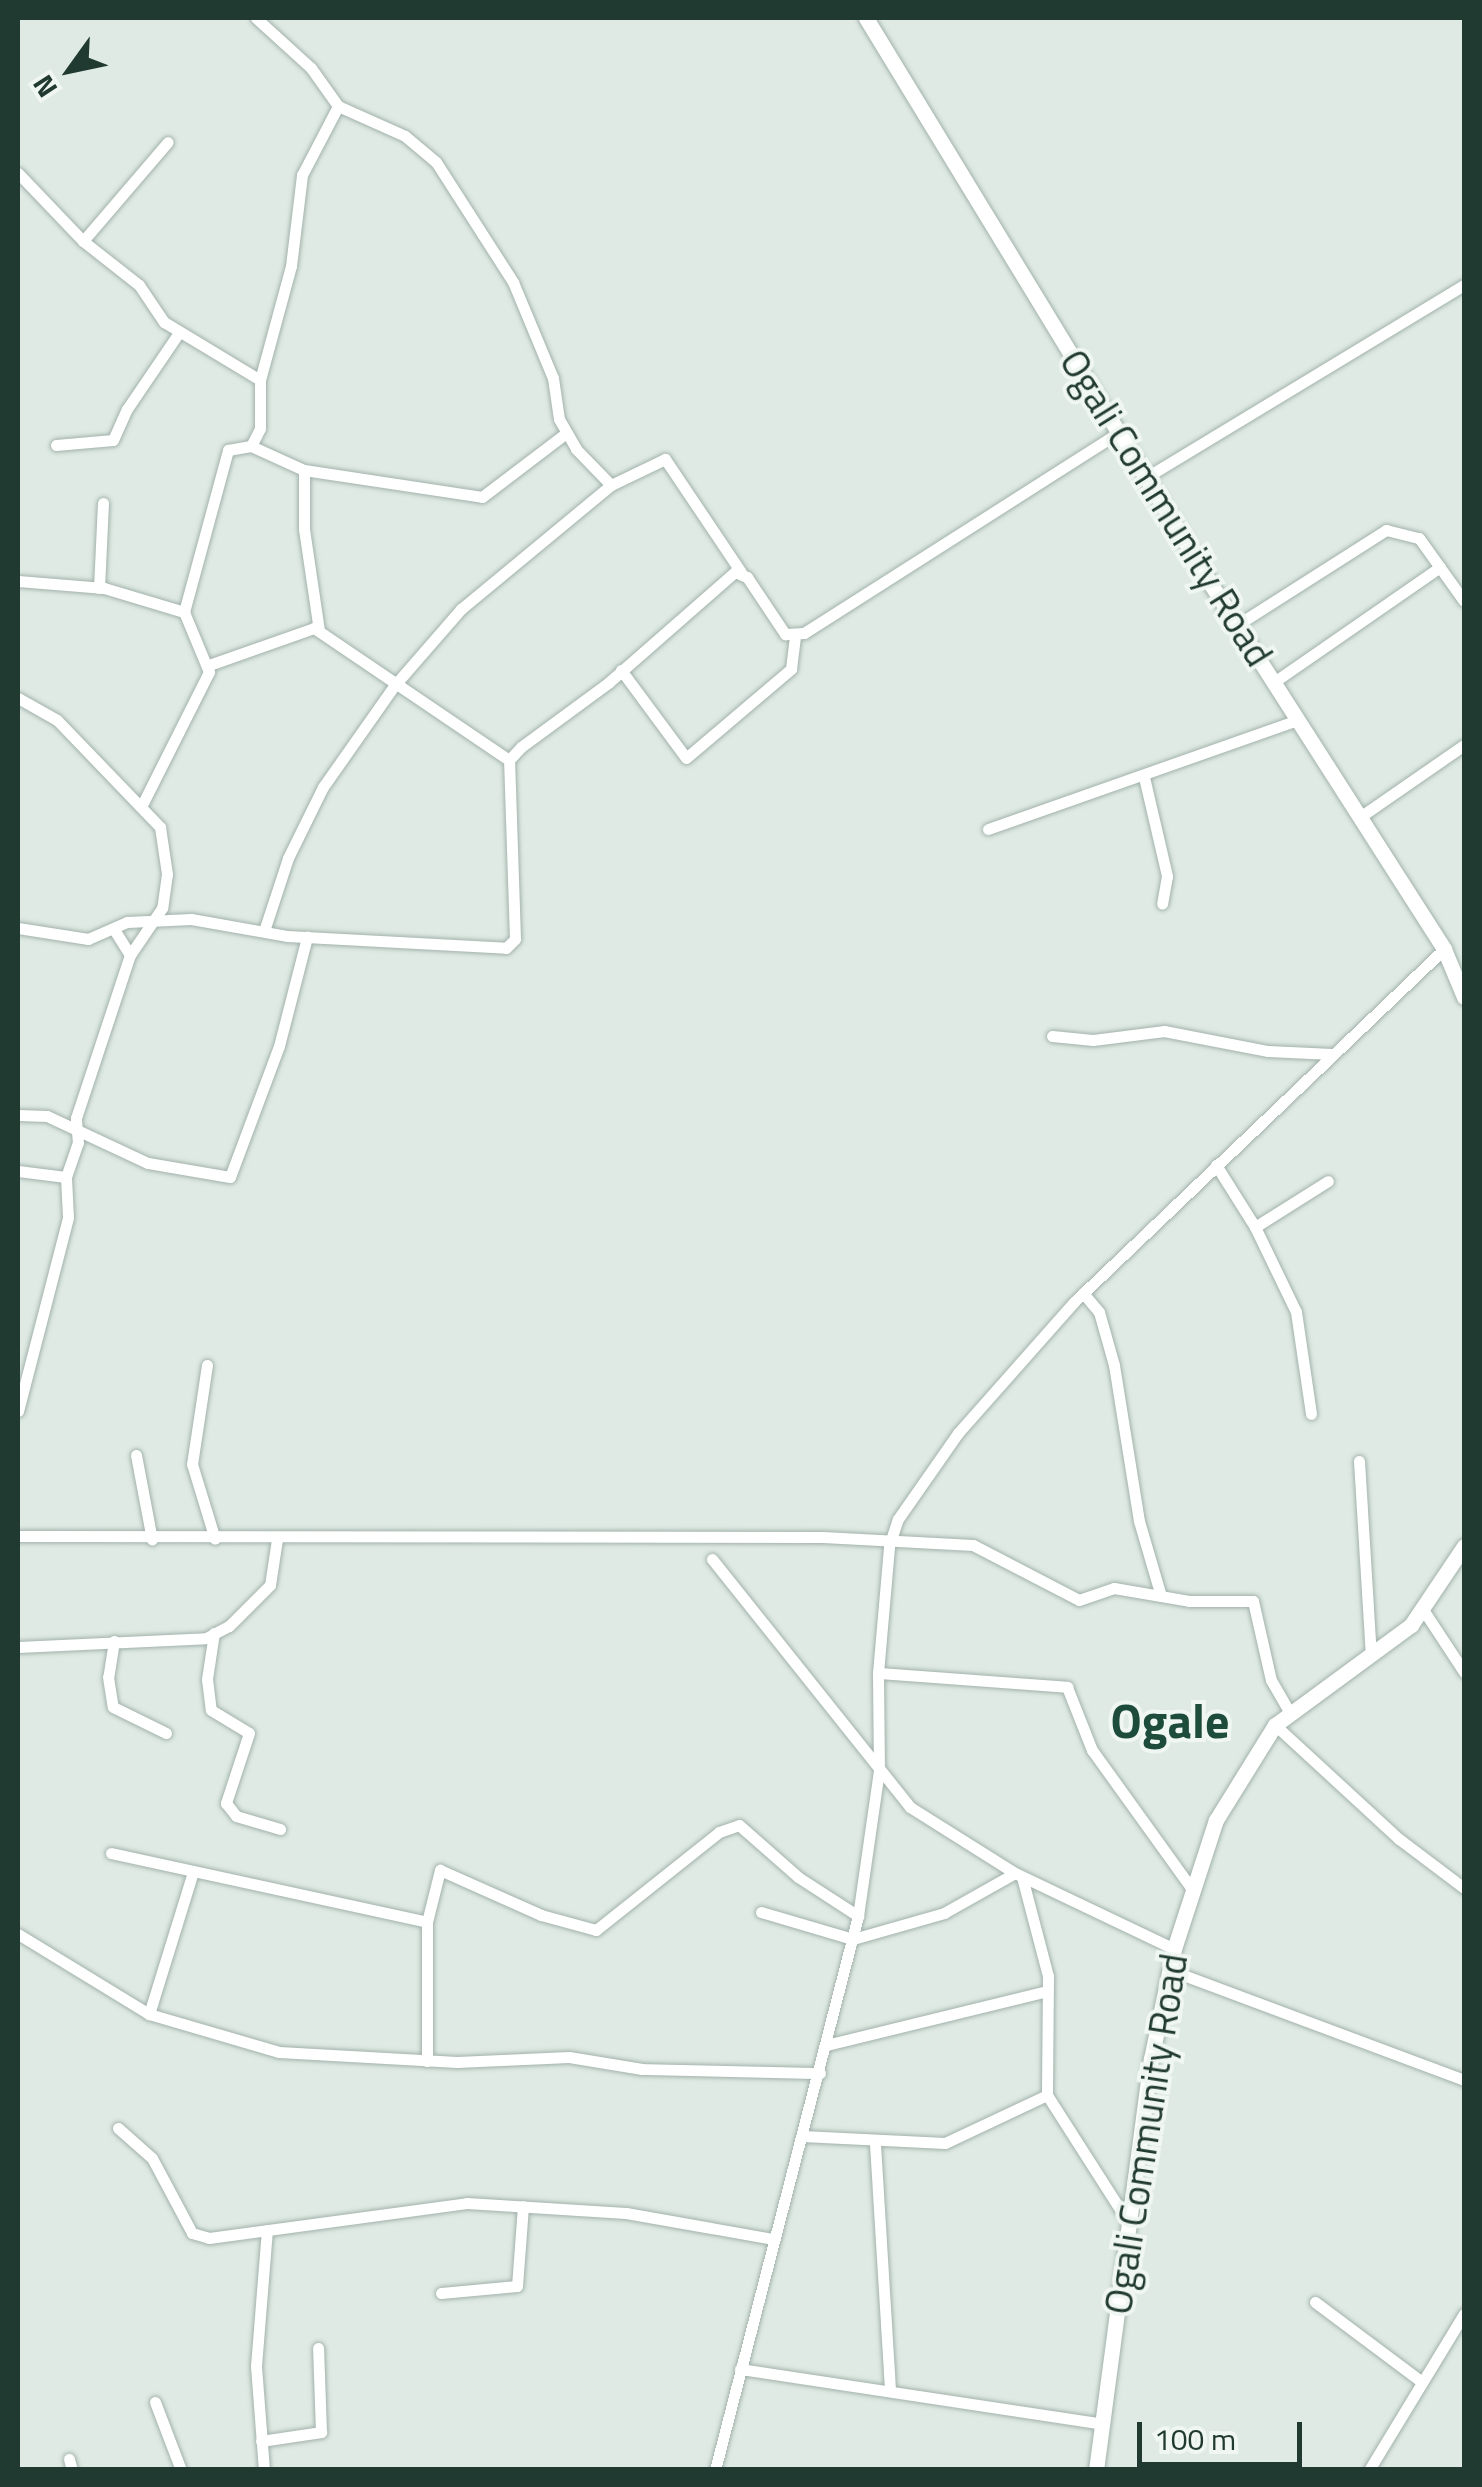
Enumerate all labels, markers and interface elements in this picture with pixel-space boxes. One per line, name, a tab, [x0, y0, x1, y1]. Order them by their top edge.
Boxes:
north arrow	[20, 20, 120, 120]
text: N	[21, 67, 68, 106]
street label: Ogali Community Road	[1050, 341, 1282, 675]
district label: Ogale	[1111, 1692, 1229, 1750]
street label: Ogali Community Road	[1095, 1951, 1197, 2317]
scale bar	[1142, 2402, 1307, 2464]
text: 100 m	[1154, 2416, 1236, 2462]

